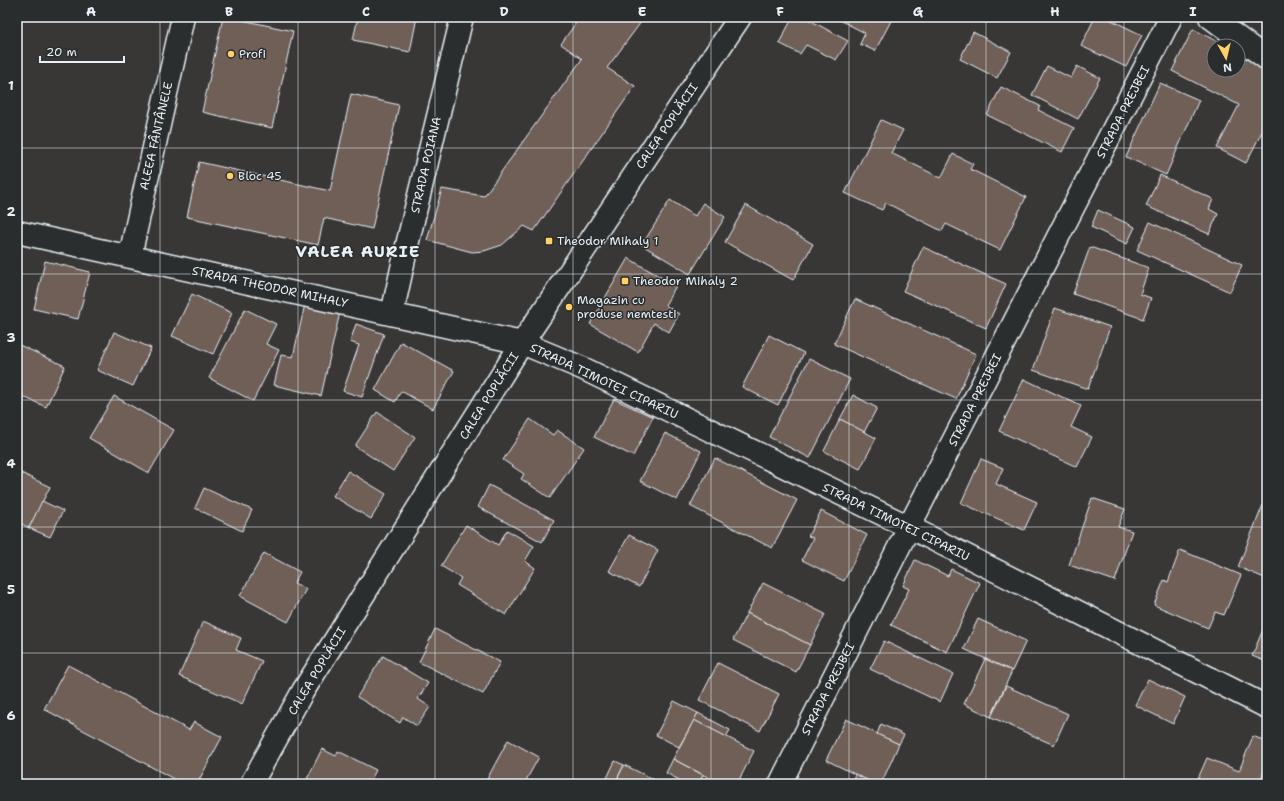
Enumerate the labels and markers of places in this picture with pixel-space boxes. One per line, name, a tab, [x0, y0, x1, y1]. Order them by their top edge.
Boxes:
place label: Profi	[239, 46, 266, 62]
marker: Profi	[226, 49, 236, 59]
place label: Bloc 45	[238, 168, 282, 184]
marker: Bloc 45	[225, 171, 235, 181]
place label: Theodor Mihaly 1	[557, 233, 658, 249]
marker: Theodor Mihaly 1	[544, 236, 554, 246]
place label: Theodor Mihaly 2	[633, 273, 738, 289]
marker: Theodor Mihaly 2	[620, 276, 630, 286]
place label: Magazin cu produse nemtesti	[577, 292, 677, 322]
marker: Magazin cu produse nemtesti	[564, 302, 574, 312]

